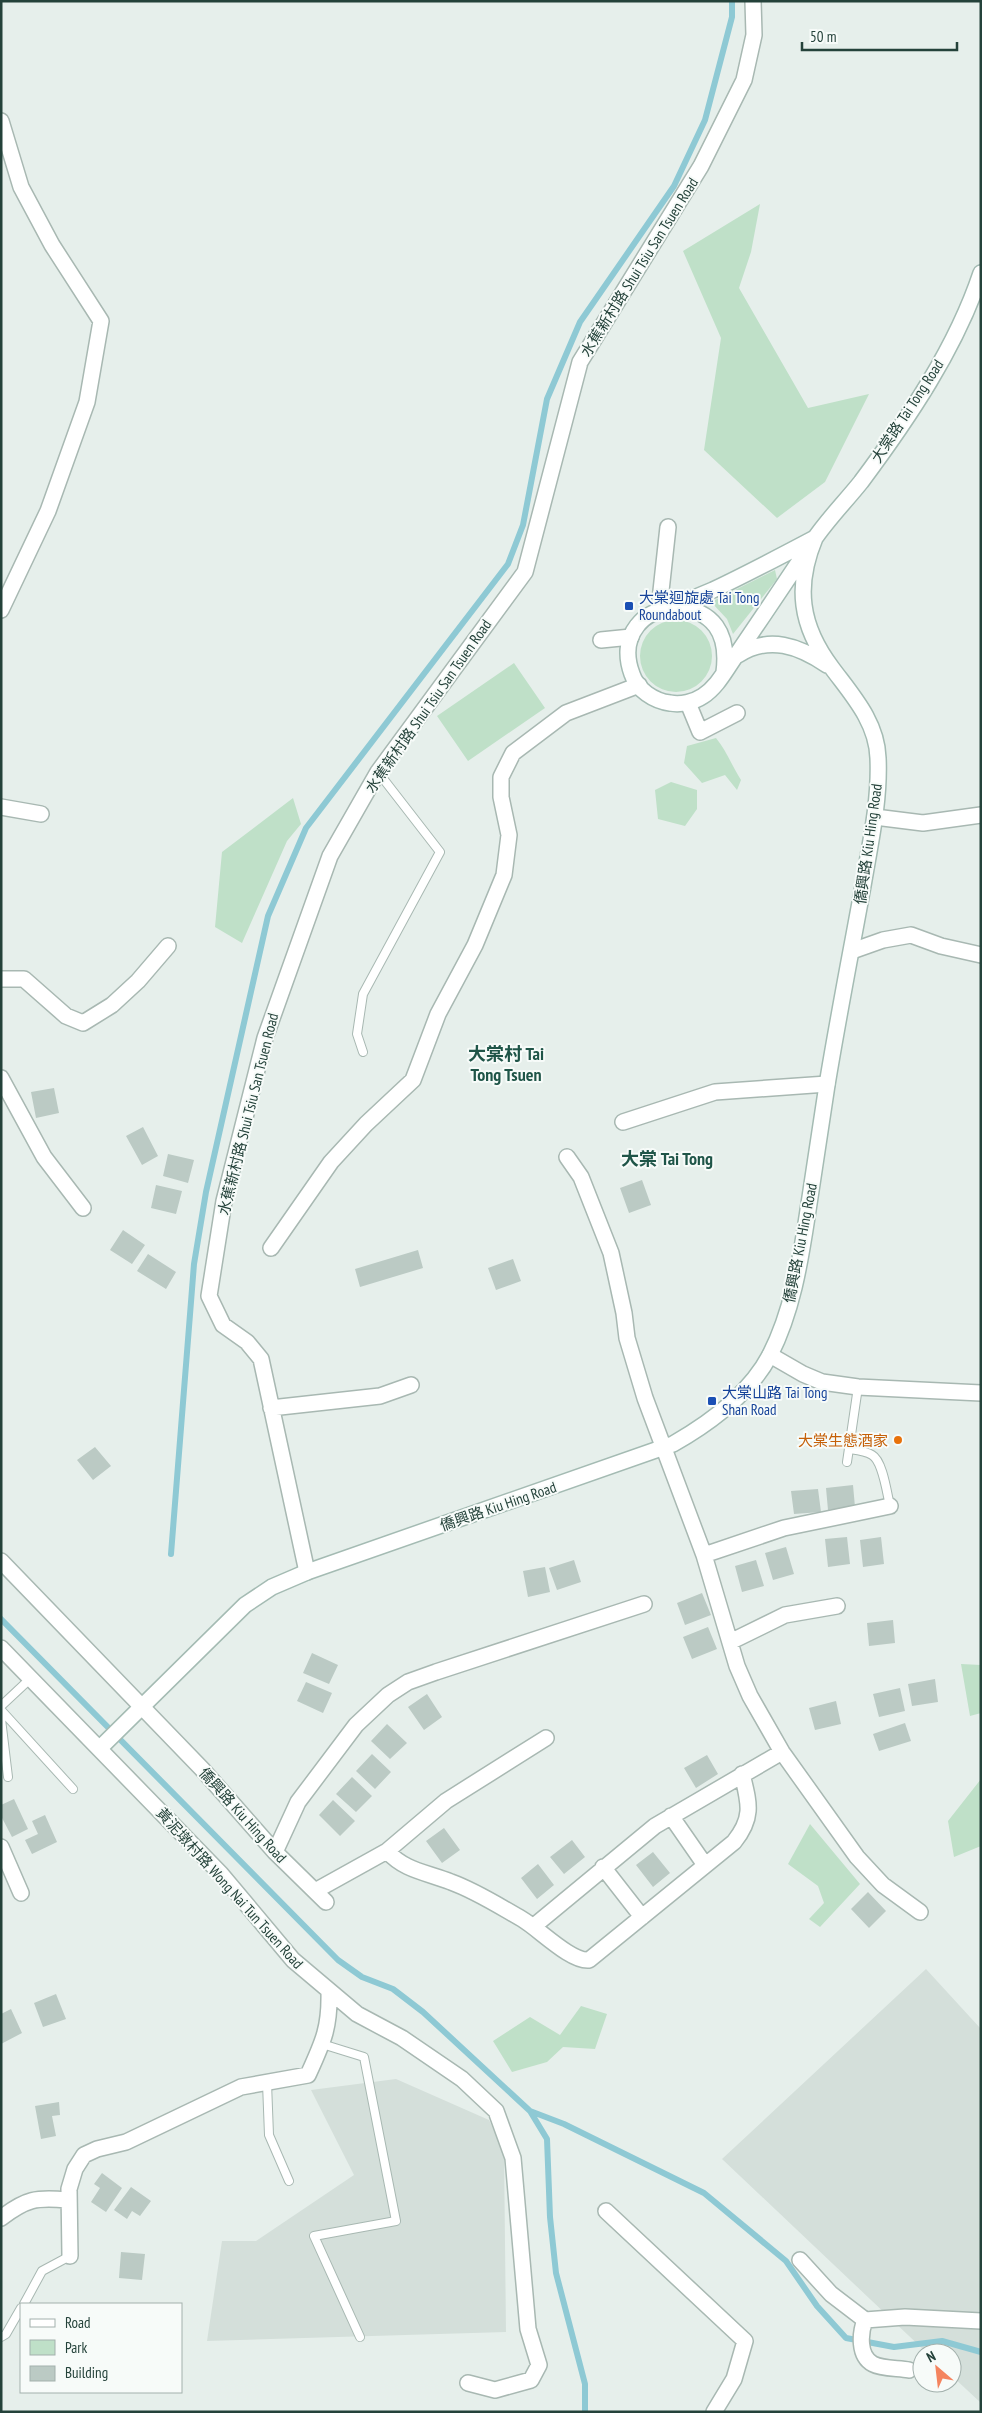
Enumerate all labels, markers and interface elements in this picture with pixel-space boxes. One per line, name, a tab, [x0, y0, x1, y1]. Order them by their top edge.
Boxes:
scale bar	[802, 20, 957, 52]
text: 50 m	[810, 27, 836, 46]
street label: 水蕉新村路 Shui Tsiu San Tsuen Road	[576, 174, 702, 360]
street label: 大棠路 Tai Tong Road	[867, 356, 947, 466]
place label: 大棠迴旋處 Tai Tong Roundabout	[639, 588, 759, 624]
marker: 大棠迴旋處 Tai Tong Roundabout	[623, 600, 635, 612]
street label: 水蕉新村路 Shui Tsiu San Tsuen Road	[361, 616, 495, 796]
street label: 僑興路 Kiu Hing Road	[850, 782, 886, 906]
street label: 水蕉新村路 Shui Tsiu San Tsuen Road	[214, 1011, 282, 1217]
district label: 大棠村 Tai Tong Tsuen	[468, 1042, 544, 1086]
district label: 大棠 Tai Tong	[621, 1147, 713, 1170]
street label: 僑興路 Kiu Hing Road	[779, 1181, 821, 1305]
place label: 大棠山路 Tai Tong Shan Road	[722, 1383, 827, 1419]
marker: 大棠山路 Tai Tong Shan Road	[706, 1395, 718, 1407]
place label: 大棠生態酒家	[798, 1431, 888, 1450]
marker: 大棠生態酒家	[892, 1434, 904, 1446]
street label: 僑興路 Kiu Hing Road	[437, 1477, 559, 1535]
street label: 僑興路 Kiu Hing Road	[195, 1763, 291, 1867]
street label: 黃泥墩村路 Wong Nai Tun Tsuen Road	[153, 1803, 307, 1973]
legend	[20, 2303, 182, 2393]
text: Road	[65, 2313, 91, 2332]
text: Park	[65, 2338, 87, 2357]
north arrow	[912, 2343, 962, 2393]
text: N	[923, 2347, 938, 2366]
text: Building	[65, 2363, 108, 2382]

